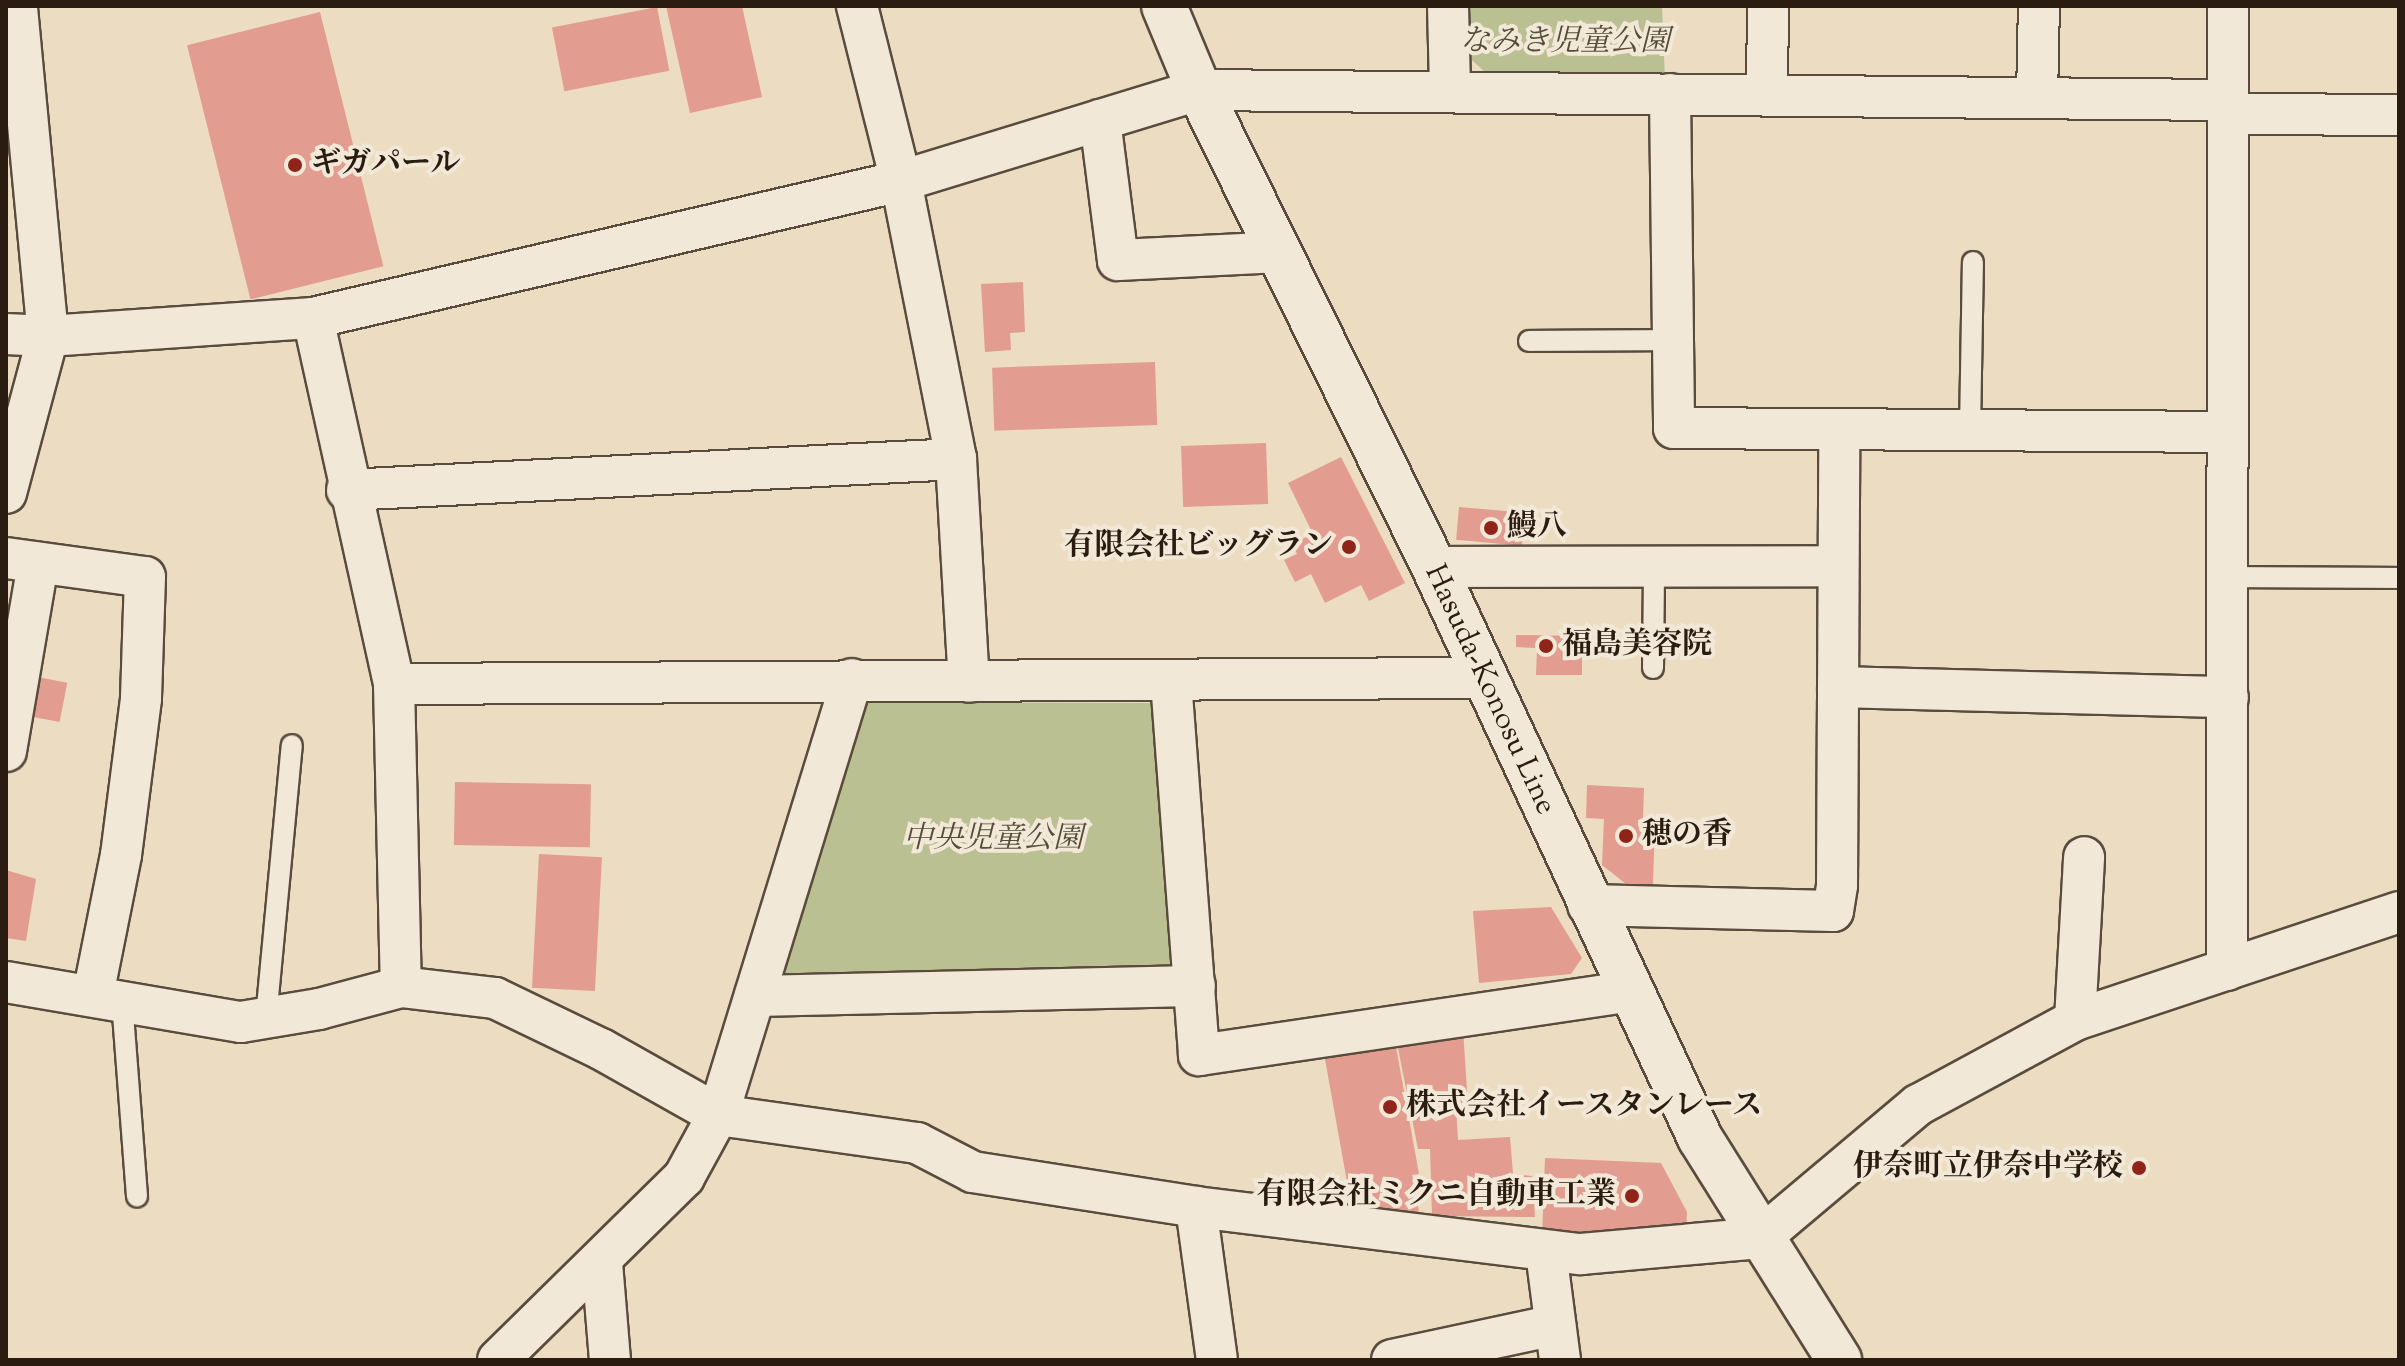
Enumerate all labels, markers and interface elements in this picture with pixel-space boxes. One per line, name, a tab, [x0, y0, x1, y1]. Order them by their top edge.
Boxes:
park label: なみき児童公園	[1460, 25, 1670, 61]
place label: ギガパール	[311, 147, 461, 183]
marker: ギガパール	[286, 156, 304, 174]
place label: 鰻八	[1507, 510, 1567, 546]
marker: 鰻八	[1482, 519, 1500, 537]
place label: 有限会社ビッグラン	[1063, 529, 1333, 565]
marker: 有限会社ビッグラン	[1340, 538, 1358, 556]
street label: Hasuda-Konosu Line	[1415, 559, 1563, 821]
place label: 福島美容院	[1562, 628, 1712, 664]
marker: 福島美容院	[1537, 637, 1555, 655]
place label: 穂の香	[1642, 818, 1732, 854]
park label: 中央児童公園	[903, 822, 1083, 858]
marker: 穂の香	[1617, 827, 1635, 845]
place label: 株式会社イースタンレース	[1406, 1089, 1766, 1125]
marker: 株式会社イースタンレース	[1381, 1098, 1399, 1116]
place label: 伊奈町立伊奈中学校	[1853, 1150, 2123, 1186]
marker: 伊奈町立伊奈中学校	[2130, 1159, 2148, 1177]
place label: 有限会社ミクニ自動車工業	[1256, 1178, 1616, 1214]
marker: 有限会社ミクニ自動車工業	[1623, 1187, 1641, 1205]

